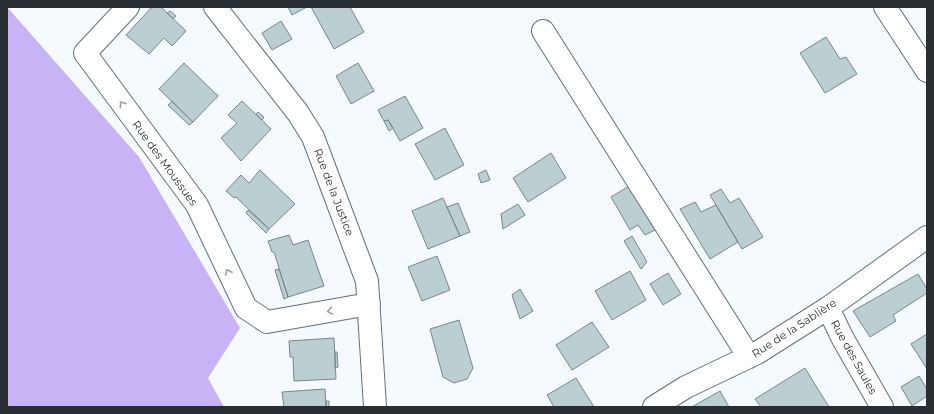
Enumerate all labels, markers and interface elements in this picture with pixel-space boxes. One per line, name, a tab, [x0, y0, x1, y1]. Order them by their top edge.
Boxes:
one-way arrow	[120, 101, 127, 108]
street label: Rue des Moussues	[129, 118, 201, 209]
street label: Rue de la Justice	[311, 146, 357, 238]
one-way arrow	[225, 269, 233, 277]
street label: Rue de la Sablière	[749, 295, 839, 361]
one-way arrow	[327, 306, 333, 314]
street label: Rue des Saules	[828, 317, 881, 397]

